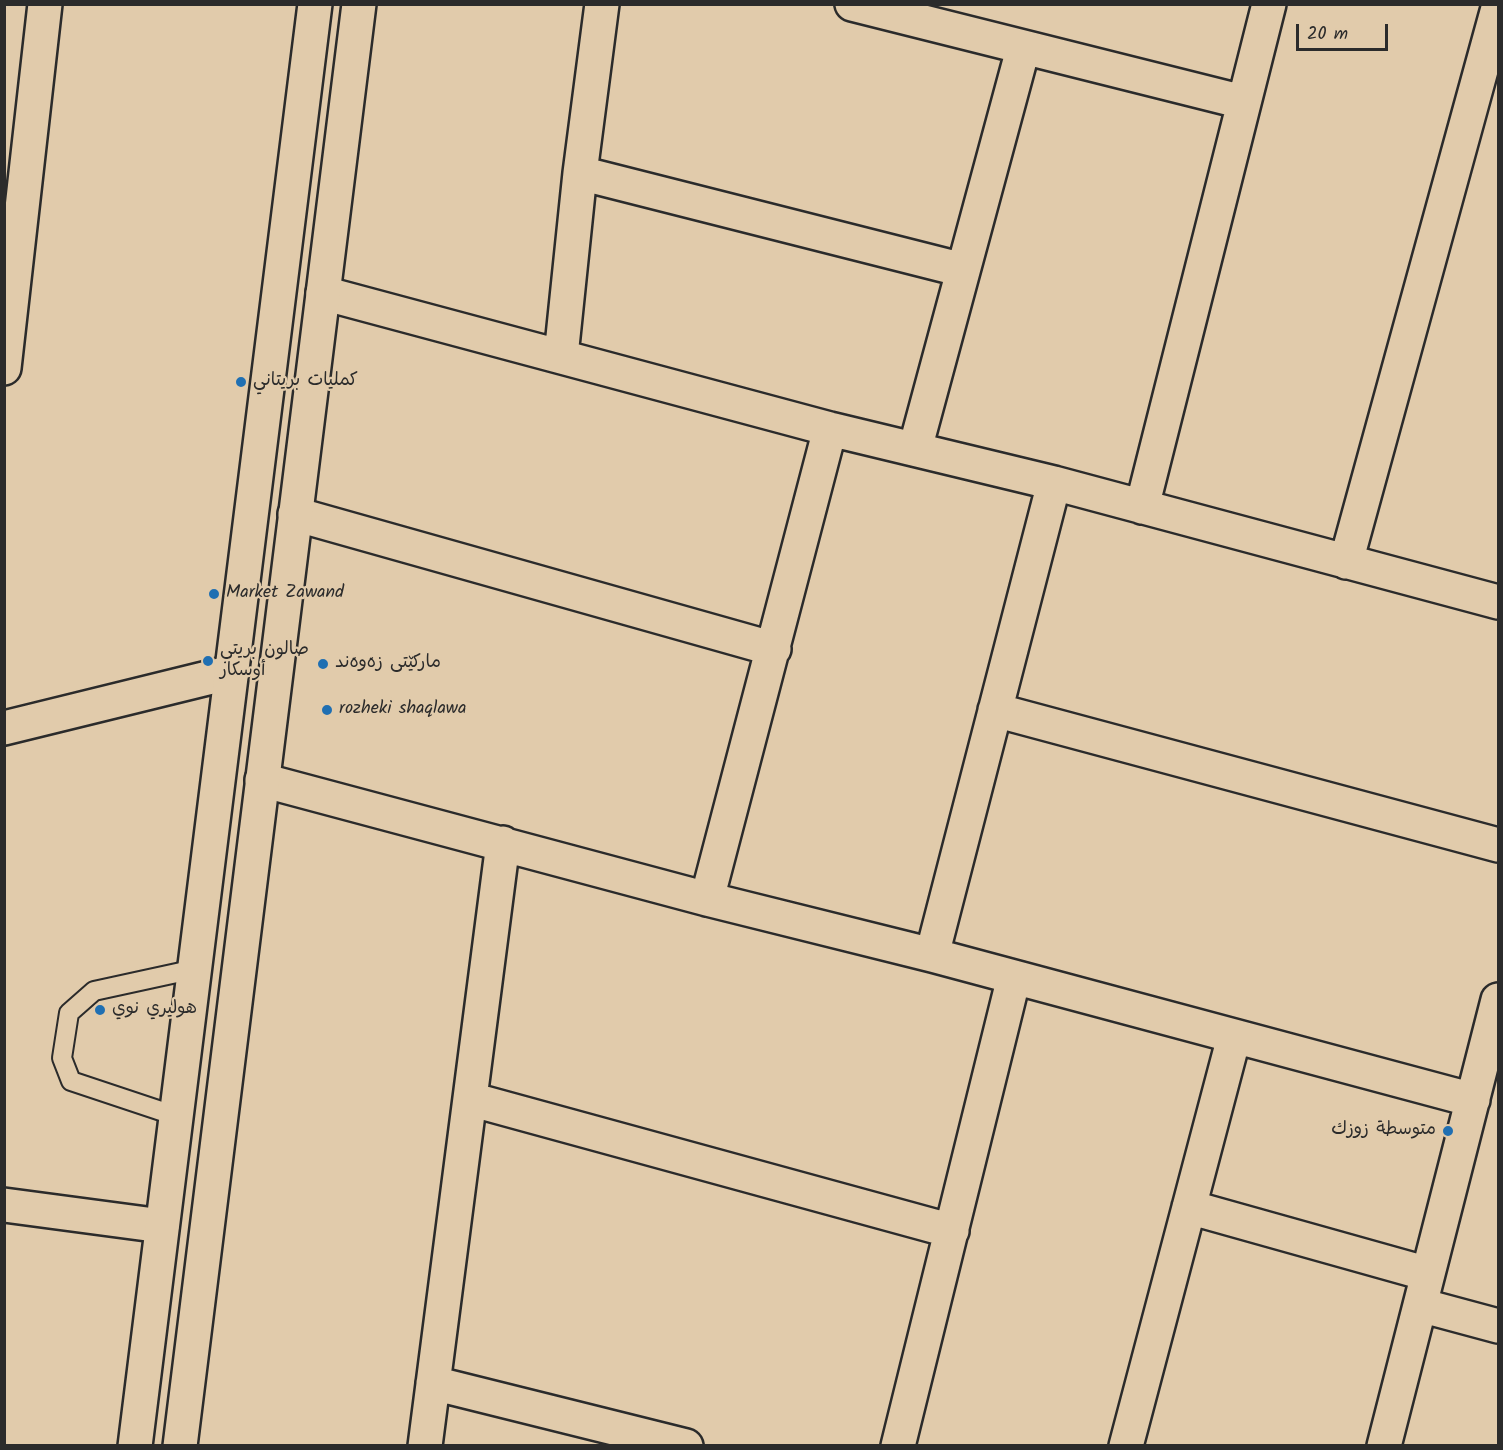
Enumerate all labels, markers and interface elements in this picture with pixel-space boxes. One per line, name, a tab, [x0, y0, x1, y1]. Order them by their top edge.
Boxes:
scale bar	[1299, 12, 1390, 50]
text: 20 m	[1307, 20, 1348, 49]
place label: كمليات بريتاني	[253, 371, 358, 393]
marker: كمليات بريتاني	[234, 375, 248, 389]
place label: Market Zawand	[226, 583, 344, 605]
marker: Market Zawand	[207, 587, 221, 601]
place label: صالون بريتي أوسكار	[220, 640, 309, 682]
place label: مارکێتی زەوەند	[335, 653, 441, 675]
marker: صالون بريتي أوسكار	[201, 654, 215, 668]
marker: مارکێتی زەوەند	[316, 657, 330, 671]
place label: rozheki shaqlawa	[339, 699, 466, 721]
marker: rozheki shaqlawa	[320, 703, 334, 717]
place label: هوليري نوي	[112, 999, 197, 1021]
marker: هوليري نوي	[93, 1003, 107, 1017]
place label: متوسطة زوزك	[1331, 1120, 1436, 1142]
marker: متوسطة زوزك	[1441, 1124, 1455, 1138]

